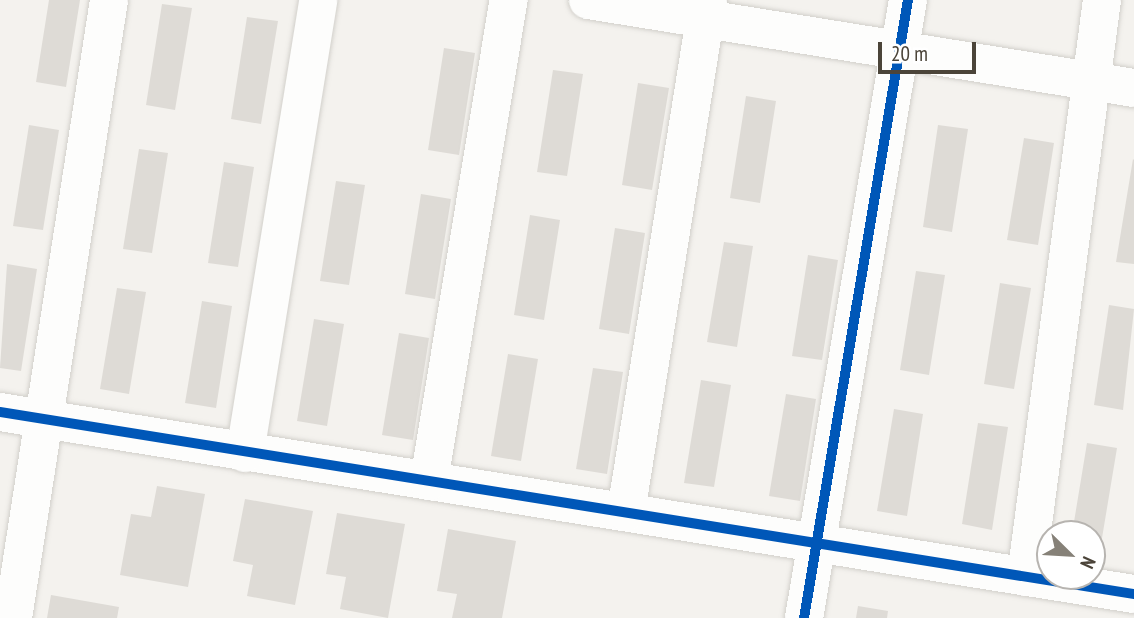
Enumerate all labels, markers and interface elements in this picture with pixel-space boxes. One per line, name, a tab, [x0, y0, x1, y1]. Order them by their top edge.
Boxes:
scale bar	[882, 28, 980, 72]
text: 20 m	[891, 40, 928, 67]
north arrow	[1036, 520, 1106, 590]
text: N	[1075, 553, 1101, 572]

